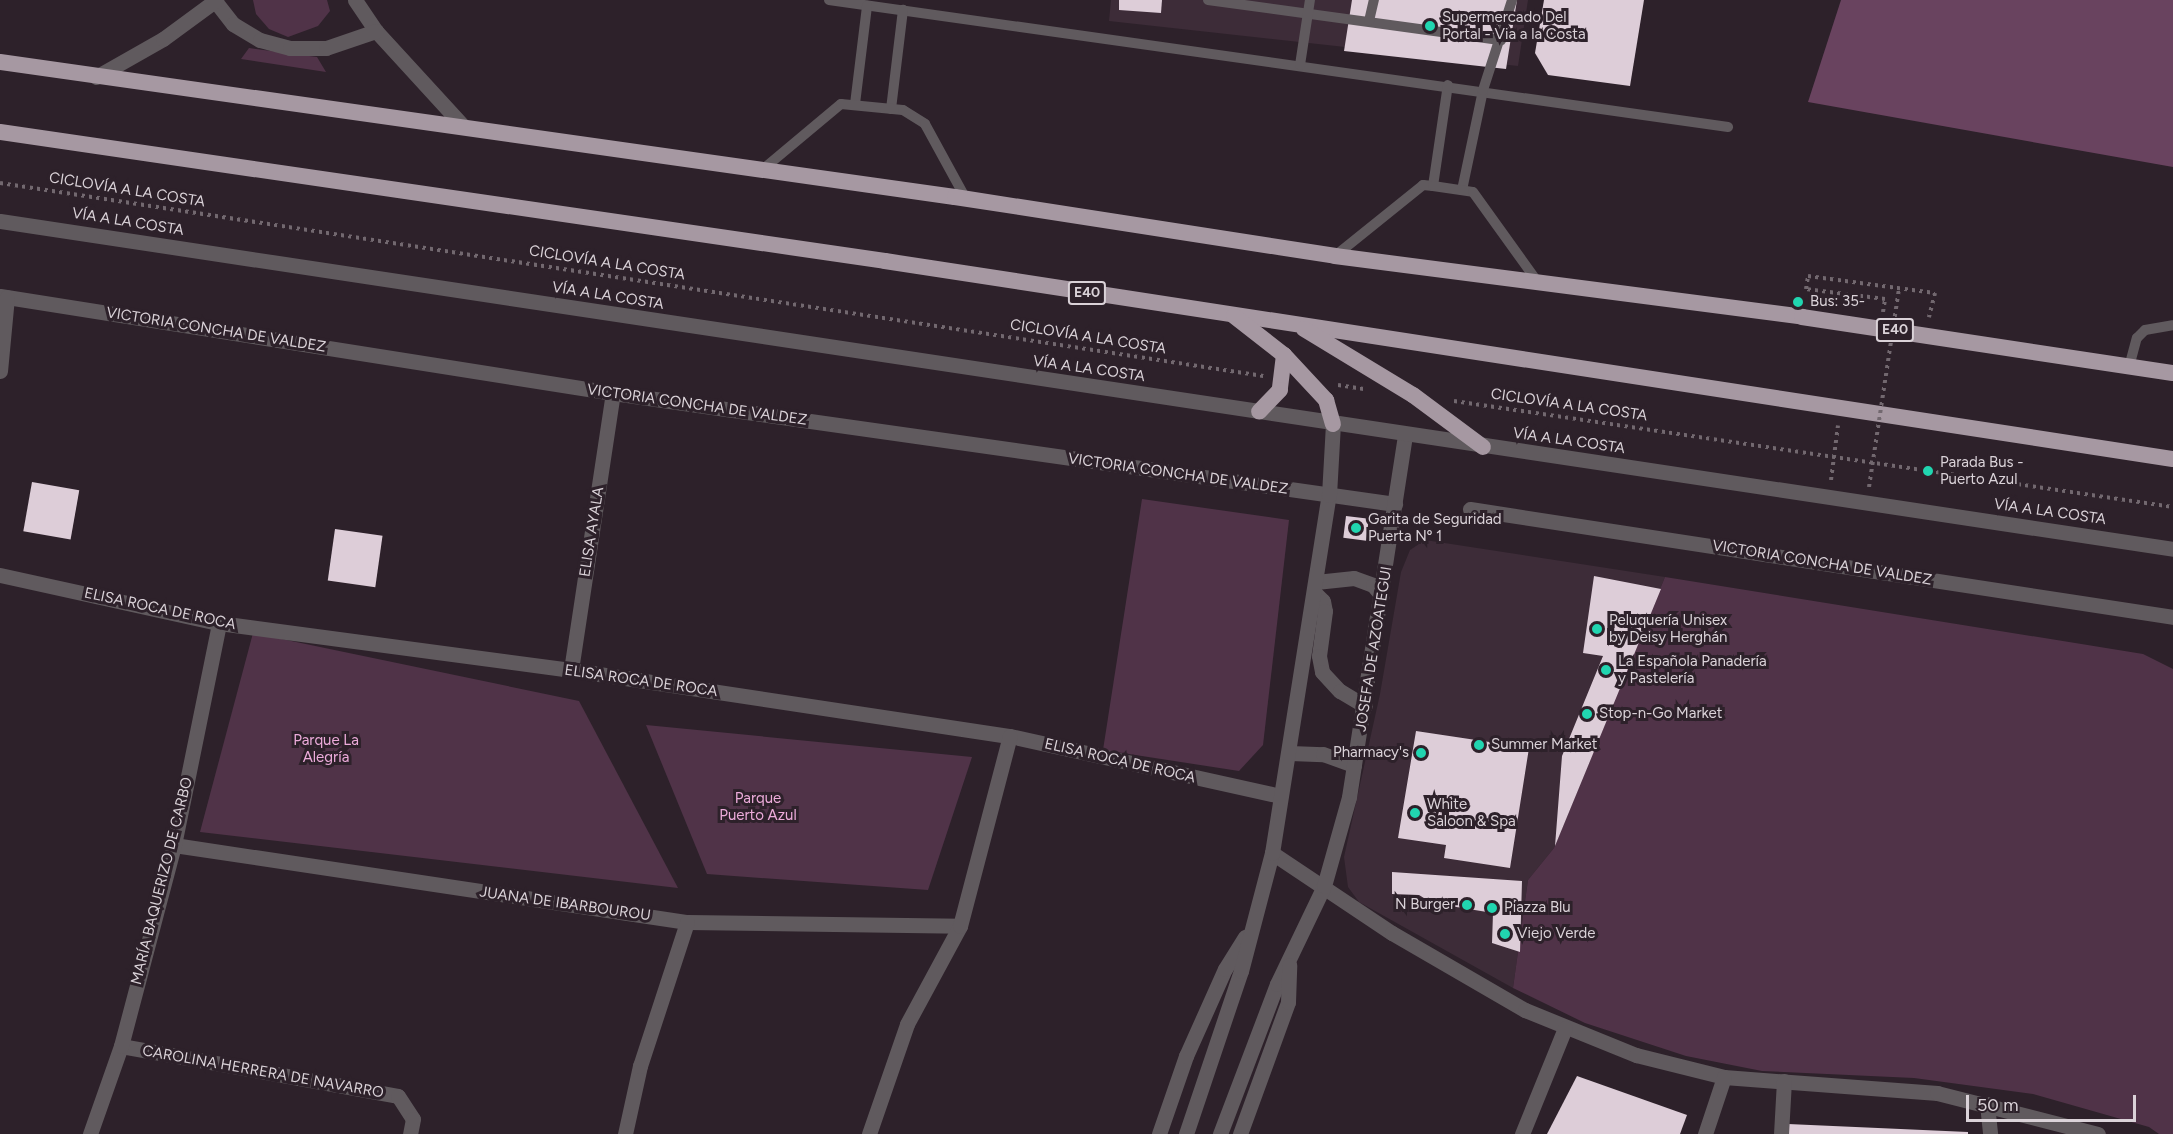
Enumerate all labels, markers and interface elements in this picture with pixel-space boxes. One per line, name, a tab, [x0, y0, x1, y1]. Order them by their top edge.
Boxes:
place label: Supermercado Del Portal - Via a la Costa	[1442, 8, 1586, 43]
marker: Supermercado Del Portal - Via a la Costa	[1423, 19, 1437, 33]
street label: CICLOVÍA A LA COSTA	[48, 169, 206, 211]
street label: VÍA A LA COSTA	[71, 204, 185, 240]
street label: CICLOVÍA A LA COSTA	[528, 242, 686, 284]
street label: VÍA A LA COSTA	[551, 278, 665, 314]
road number: E40	[1068, 282, 1106, 304]
place label: Bus: 35-	[1810, 293, 1865, 311]
marker: Bus: 35-	[1791, 295, 1805, 309]
street label: VICTORIA CONCHA DE VALDEZ	[105, 304, 327, 356]
street label: CICLOVÍA A LA COSTA	[1009, 316, 1167, 358]
road number: E40	[1876, 319, 1914, 341]
street label: VÍA A LA COSTA	[1032, 352, 1146, 386]
street label: VICTORIA CONCHA DE VALDEZ	[586, 381, 808, 429]
street label: CICLOVÍA A LA COSTA	[1490, 385, 1648, 425]
street label: VÍA A LA COSTA	[1512, 424, 1626, 458]
street label: VICTORIA CONCHA DE VALDEZ	[1067, 450, 1289, 498]
place label: Parada Bus - Puerto Azul	[1940, 453, 2024, 488]
marker: Parada Bus - Puerto Azul	[1921, 464, 1935, 478]
street label: ELISA AYALA	[576, 486, 608, 578]
street label: VÍA A LA COSTA	[1993, 495, 2107, 529]
place label: Garita de Seguridad Puerta Nº 1	[1368, 510, 1502, 545]
marker: Garita de Seguridad Puerta Nº 1	[1349, 521, 1363, 535]
street label: VICTORIA CONCHA DE VALDEZ	[1711, 537, 1933, 589]
street label: JOSEFA DE AZOATEGUI	[1352, 565, 1396, 733]
street label: ELISA ROCA DE ROCA	[83, 584, 237, 634]
place label: Peluquería Unisex by Deisy Herghán	[1609, 611, 1727, 646]
marker: Peluquería Unisex by Deisy Herghán	[1590, 622, 1604, 636]
place label: La Española Panadería y Pastelería	[1618, 652, 1767, 687]
street label: ELISA ROCA DE ROCA	[563, 661, 719, 701]
marker: La Española Panadería y Pastelería	[1599, 663, 1613, 677]
place label: Stop-n-Go Market	[1599, 705, 1722, 723]
marker: Stop-n-Go Market	[1580, 707, 1594, 721]
park label: Parque La Alegría	[293, 731, 359, 766]
street label: ELISA ROCA DE ROCA	[1043, 735, 1197, 787]
place label: Summer Market	[1491, 736, 1597, 754]
marker: Summer Market	[1472, 738, 1486, 752]
place label: Pharmacy's	[1333, 744, 1409, 762]
marker: Pharmacy's	[1414, 746, 1428, 760]
street label: MARÍA BAQUERIZO DE CARBO	[127, 775, 197, 987]
park label: Parque Puerto Azul	[719, 789, 797, 824]
place label: White Saloon & Spa	[1427, 795, 1516, 830]
marker: White Saloon & Spa	[1408, 806, 1422, 820]
street label: JUANA DE IBARBOUROU	[478, 883, 652, 925]
place label: N Burger	[1395, 896, 1455, 914]
marker: N Burger	[1460, 898, 1474, 912]
place label: Piazza Blu	[1504, 899, 1571, 917]
marker: Piazza Blu	[1485, 901, 1499, 915]
place label: Viejo Verde	[1517, 925, 1596, 943]
marker: Viejo Verde	[1498, 927, 1512, 941]
street label: CAROLINA HERRERA DE NAVARRO	[141, 1042, 385, 1102]
scale bar	[1969, 1083, 2138, 1121]
text: 50 m	[1977, 1094, 2019, 1116]

